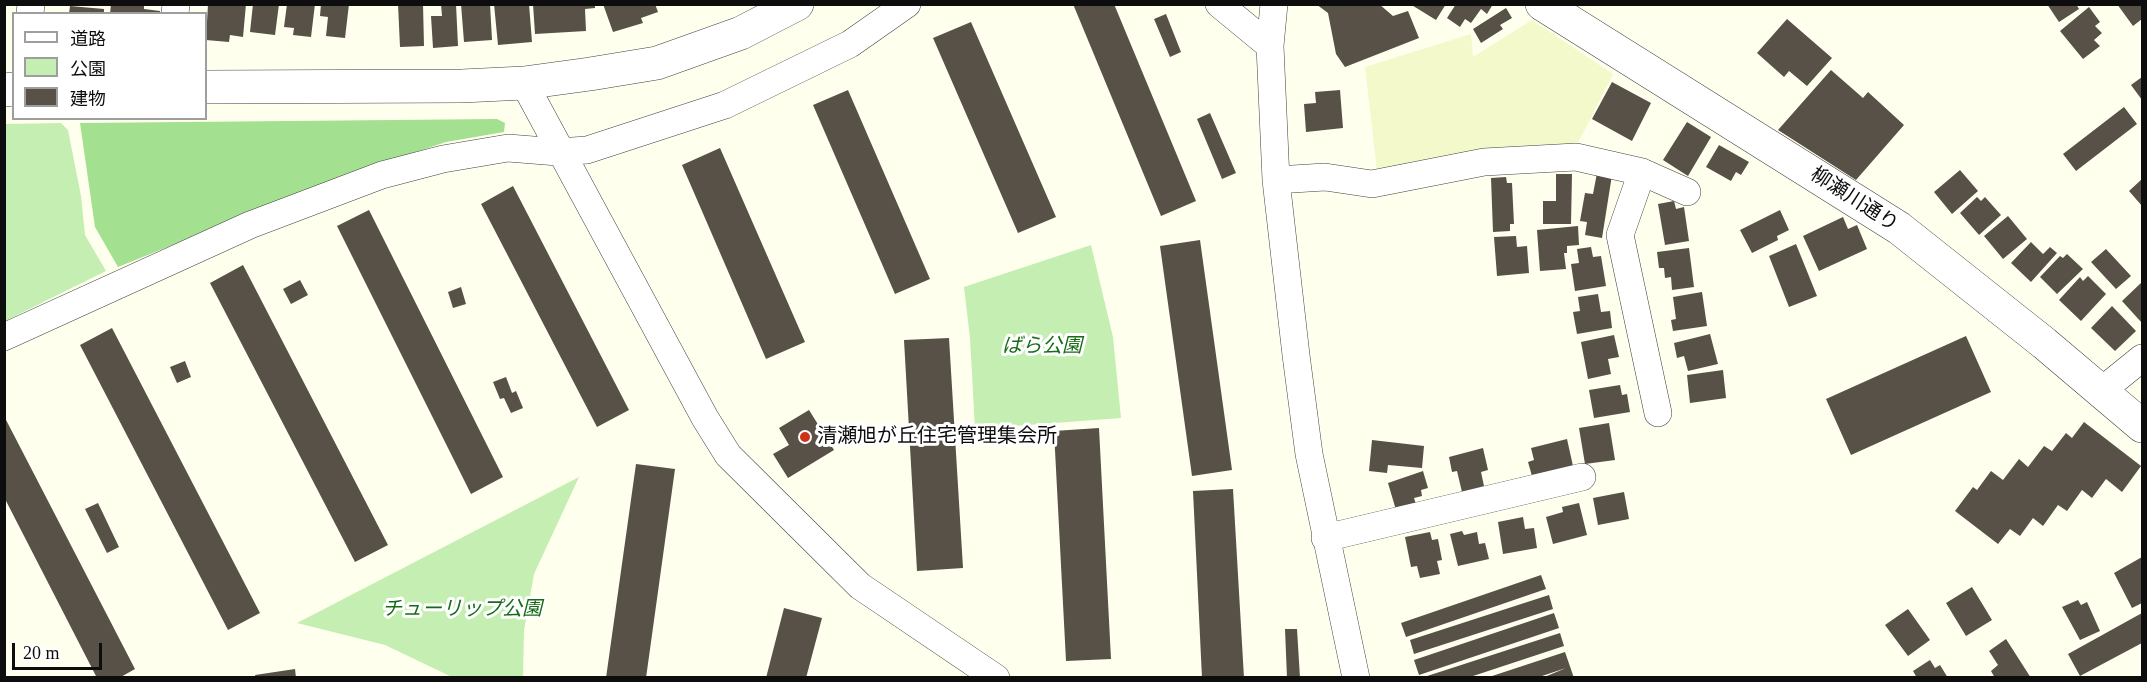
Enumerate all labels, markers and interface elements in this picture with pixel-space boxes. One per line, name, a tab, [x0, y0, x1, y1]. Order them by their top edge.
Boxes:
legend	[12, 12, 207, 120]
text: 道路	[70, 29, 106, 49]
text: 公園	[70, 59, 106, 79]
text: 建物	[70, 89, 106, 109]
street label: 柳瀬川通り	[1806, 163, 1902, 237]
park label: ばら公園	[1002, 335, 1082, 359]
place label: 清瀬旭が丘住宅管理集会所	[817, 425, 1057, 449]
marker: 清瀬旭が丘住宅管理集会所	[798, 430, 812, 444]
park label: チューリップ公園	[382, 598, 542, 622]
scale bar	[15, 631, 105, 669]
text: 20 m	[23, 643, 60, 663]

